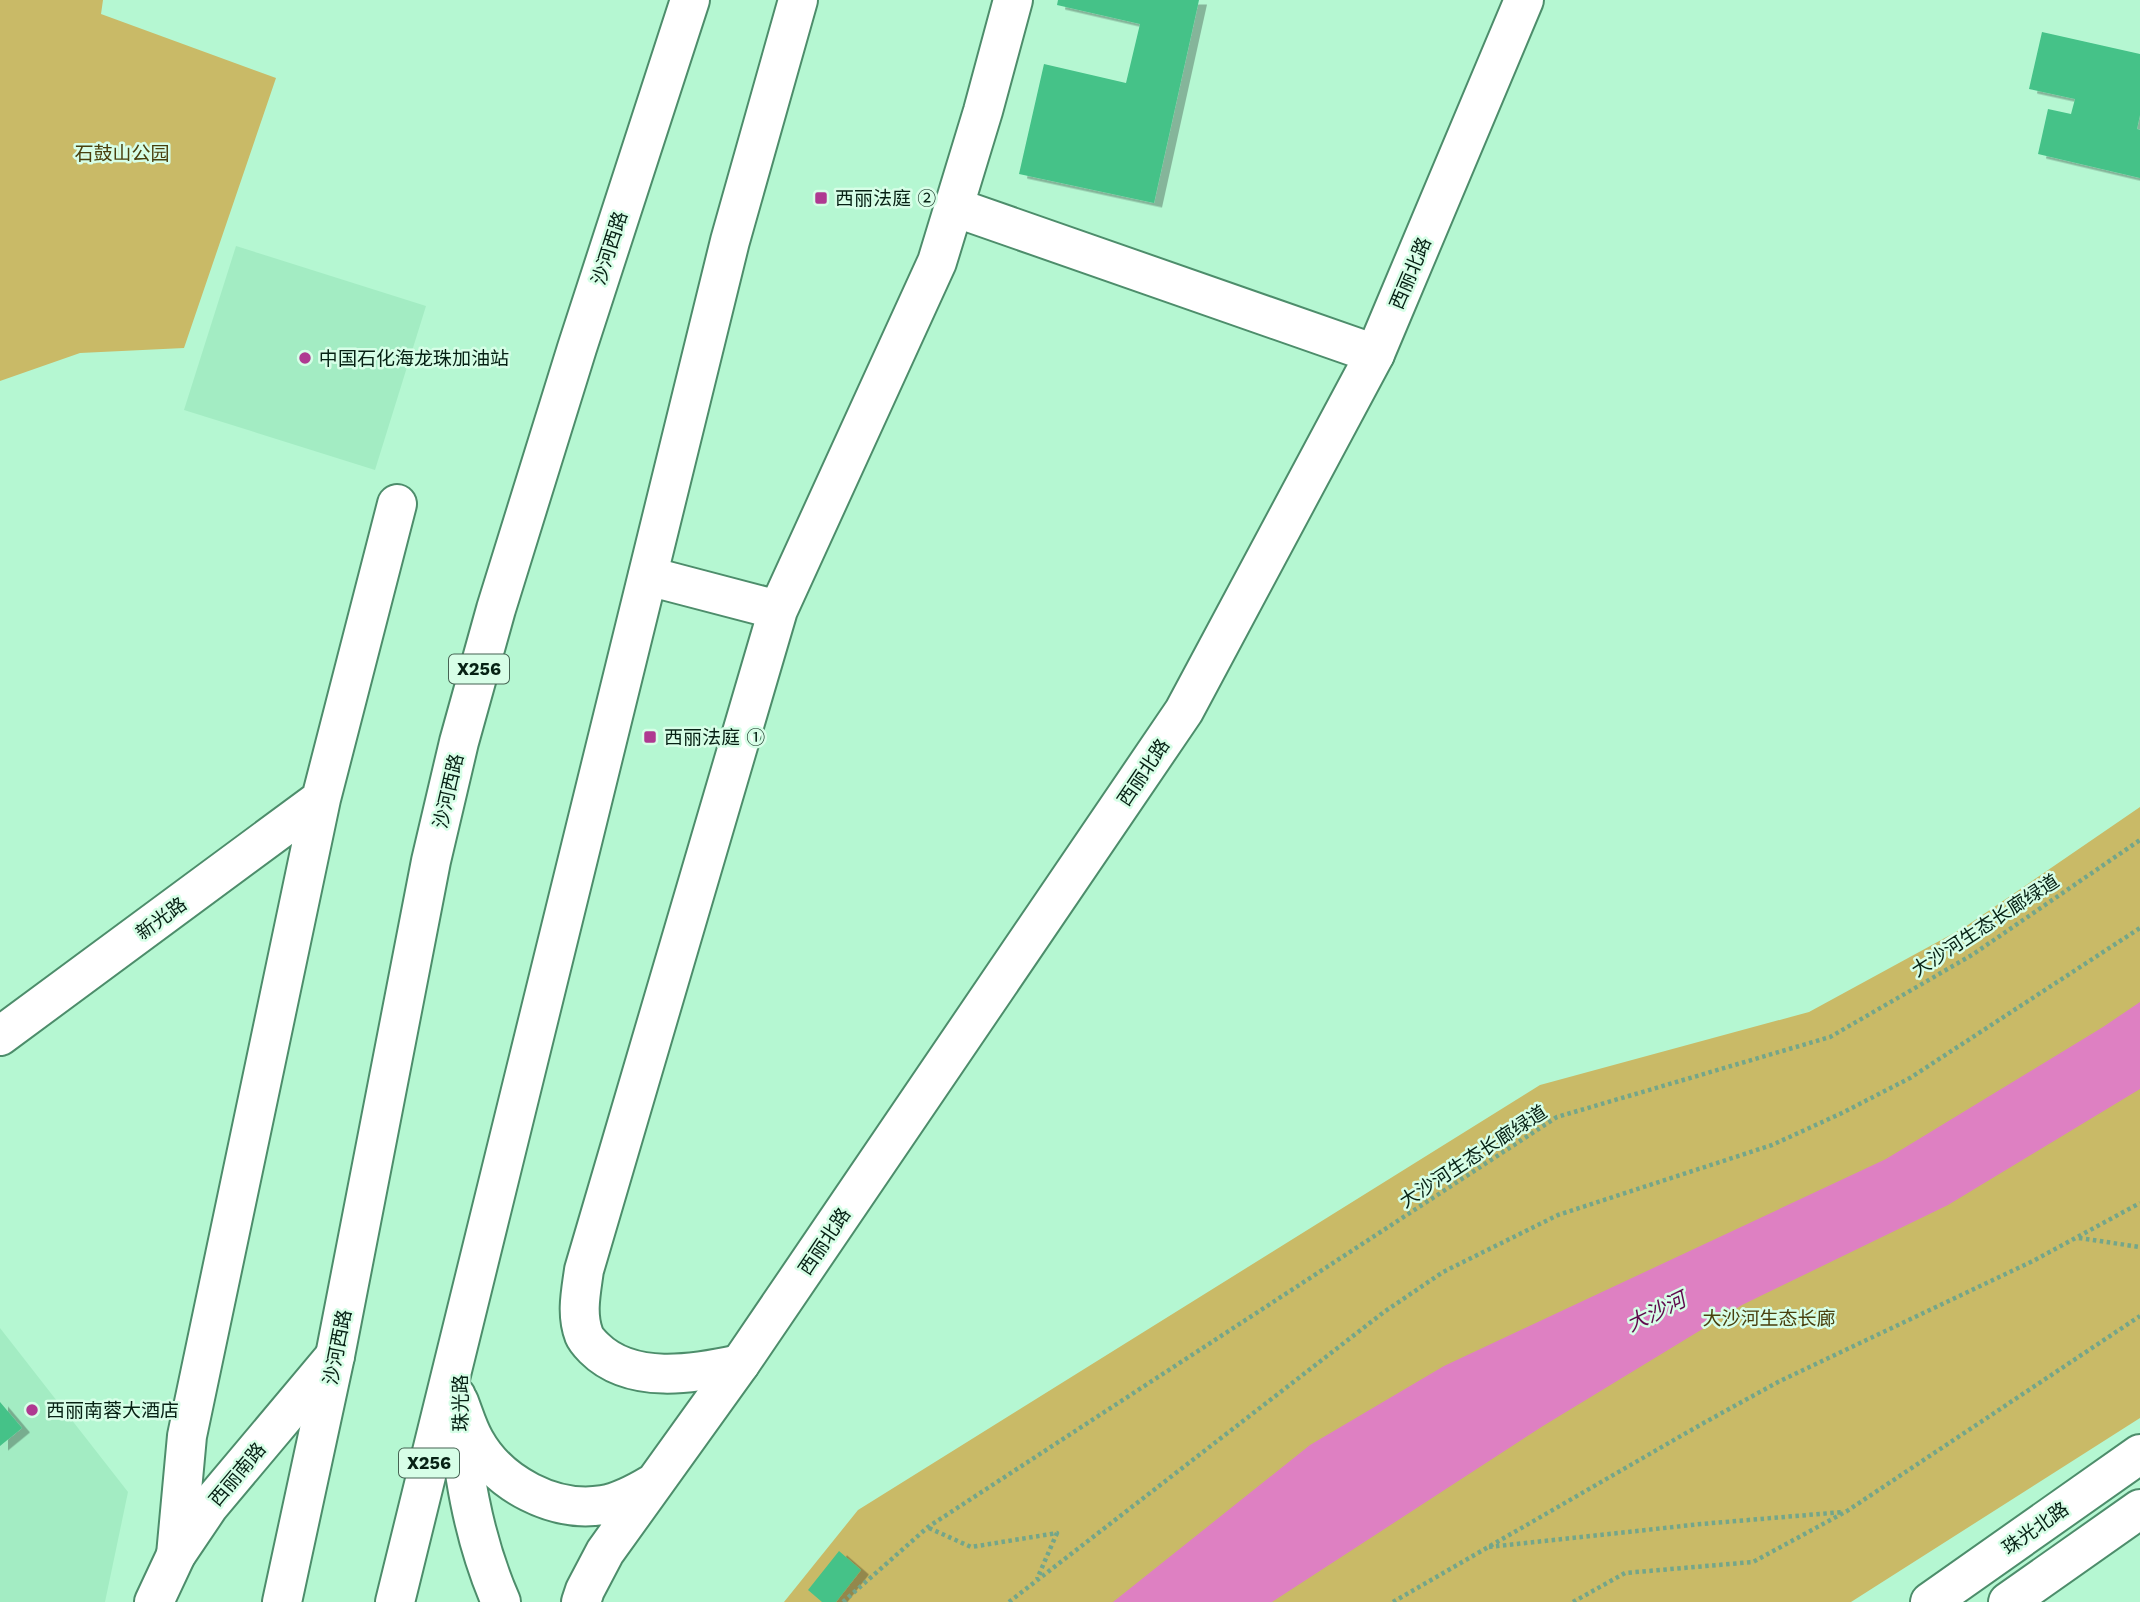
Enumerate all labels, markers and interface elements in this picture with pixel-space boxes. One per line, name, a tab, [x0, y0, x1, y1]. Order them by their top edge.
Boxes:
park label: 石鼓山公园	[74, 142, 170, 165]
place label: 西丽法庭 ②	[835, 187, 936, 210]
marker: 西丽法庭 ②	[813, 190, 829, 206]
street label: 沙河西路	[587, 208, 632, 288]
street label: 西丽北路	[1385, 234, 1436, 313]
place label: 中国石化海龙珠加油站	[319, 347, 509, 370]
marker: 中国石化海龙珠加油站	[297, 350, 313, 366]
road number: X256	[449, 654, 509, 684]
place label: 西丽法庭 ①	[664, 726, 765, 749]
marker: 西丽法庭 ①	[642, 729, 658, 745]
street label: 西丽北路	[1113, 734, 1174, 810]
street label: 沙河西路	[429, 751, 468, 831]
street label: 大沙河生态长廊绿道	[1907, 869, 2063, 982]
street label: 新光路	[131, 892, 191, 944]
street label: 大沙河生态长廊绿道	[1395, 1100, 1551, 1213]
street label: 西丽北路	[794, 1203, 855, 1279]
water label: 大沙河	[1622, 1285, 1693, 1337]
park label: 大沙河生态长廊	[1702, 1307, 1836, 1330]
street label: 沙河西路	[319, 1308, 356, 1387]
street label: 珠光路	[449, 1374, 472, 1432]
place label: 西丽南蓉大酒店	[46, 1399, 179, 1422]
marker: 西丽南蓉大酒店	[24, 1402, 40, 1418]
street label: 西丽南路	[204, 1438, 271, 1511]
road number: X256	[399, 1448, 459, 1478]
street label: 珠光北路	[1998, 1497, 2073, 1560]

